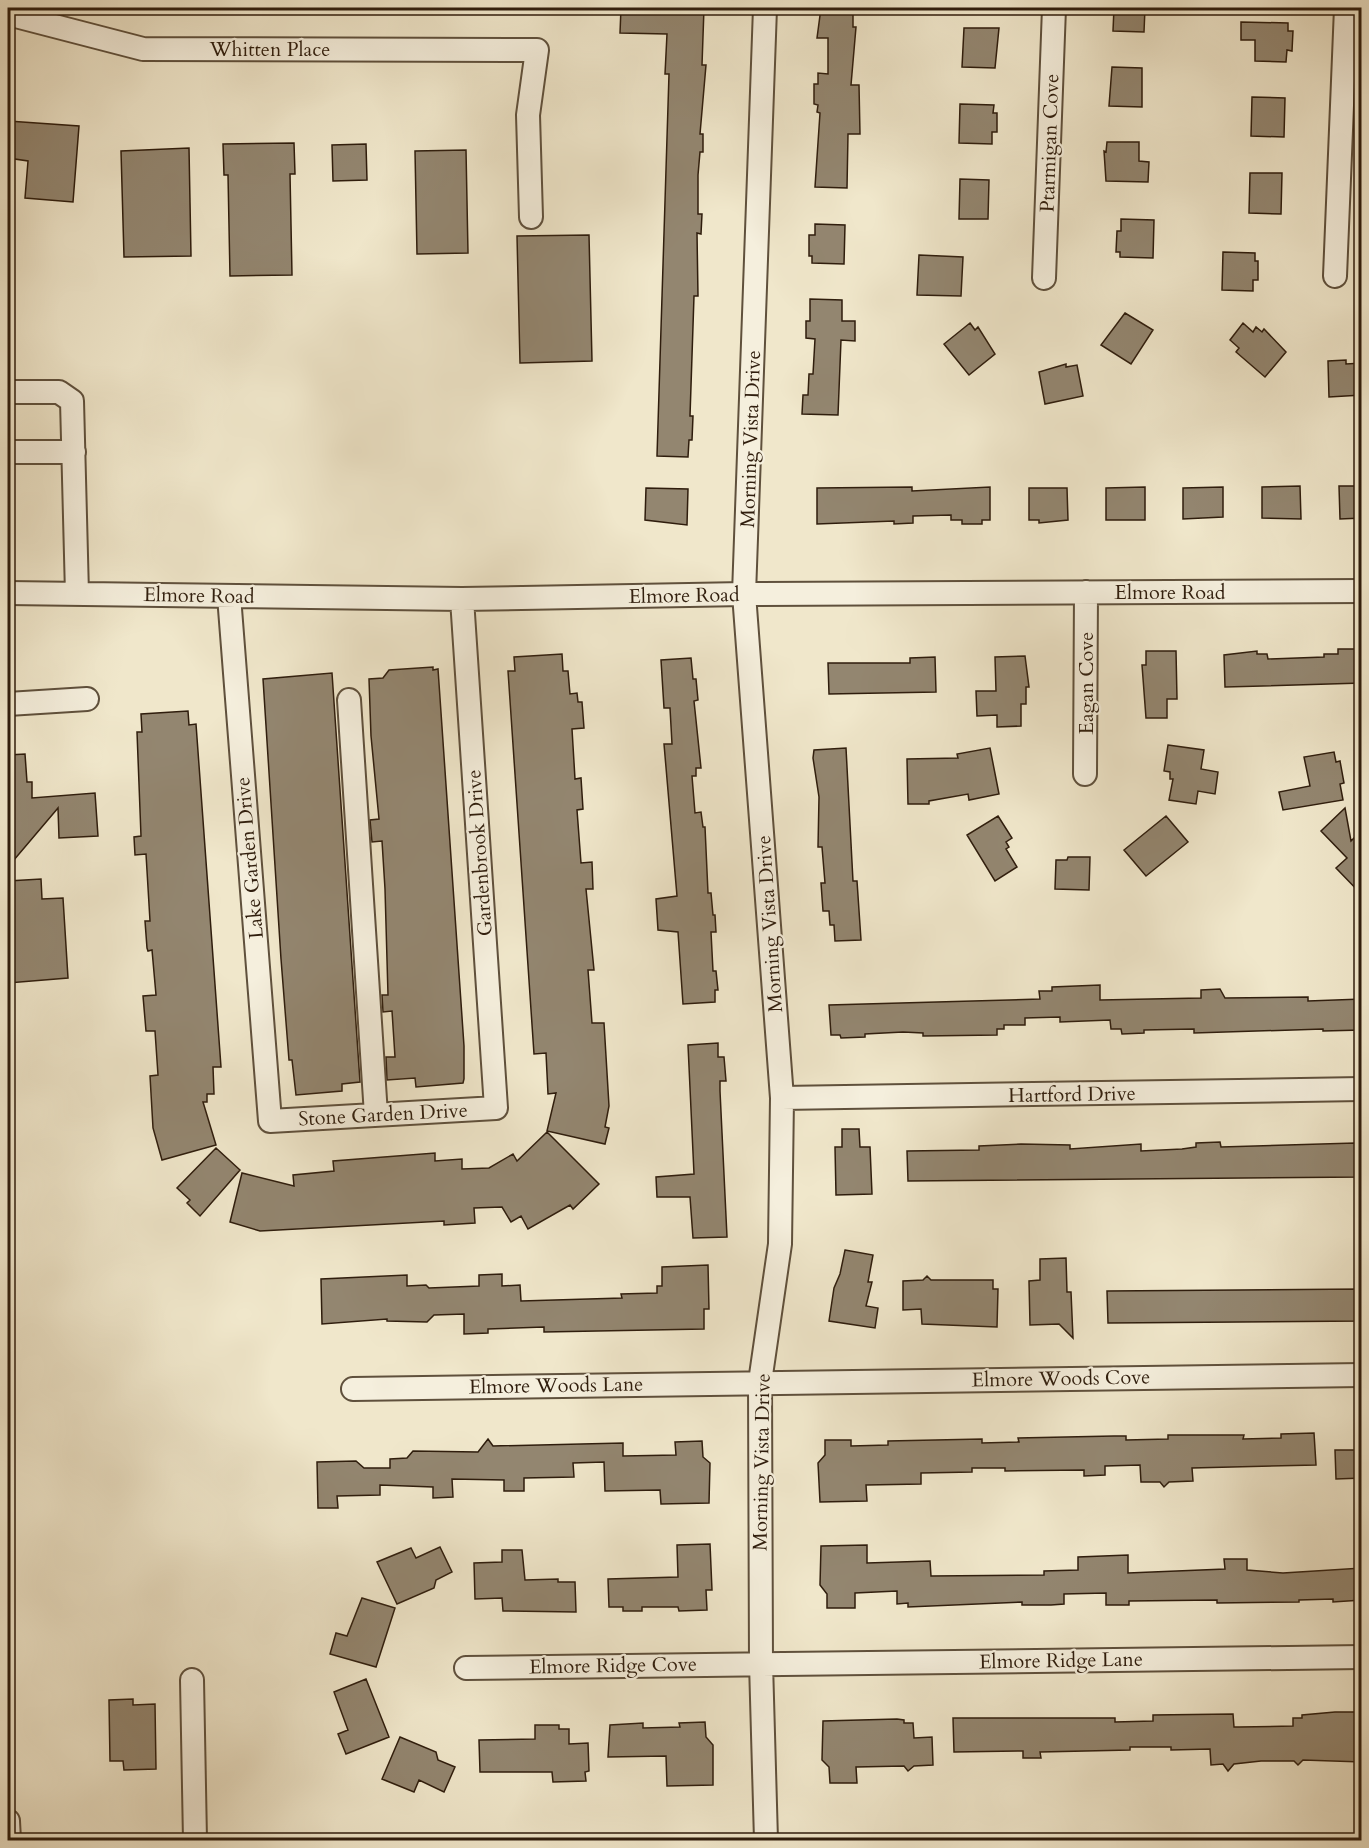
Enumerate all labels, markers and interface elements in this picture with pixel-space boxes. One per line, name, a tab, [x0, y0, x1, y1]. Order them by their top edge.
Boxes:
street label: Whitten Place	[209, 36, 330, 63]
street label: Ptarmigan Cove	[1034, 73, 1065, 213]
street label: Morning Vista Drive	[734, 350, 767, 528]
street label: Elmore Road	[1115, 579, 1226, 606]
street label: Elmore Road	[143, 581, 255, 610]
street label: Elmore Road	[628, 581, 740, 610]
street label: Eagan Cove	[1073, 632, 1100, 734]
street label: Gardenbrook Drive	[460, 769, 499, 937]
street label: Lake Garden Drive	[229, 776, 270, 940]
street label: Morning Vista Drive	[750, 834, 789, 1013]
street label: Hartford Drive	[1008, 1080, 1136, 1109]
street label: Stone Garden Drive	[298, 1097, 468, 1132]
street label: Elmore Woods Cove	[971, 1363, 1151, 1394]
street label: Elmore Woods Lane	[469, 1370, 643, 1401]
street label: Morning Vista Drive	[746, 1373, 777, 1551]
street label: Elmore Ridge Lane	[979, 1646, 1143, 1675]
street label: Elmore Ridge Cove	[529, 1651, 697, 1680]

